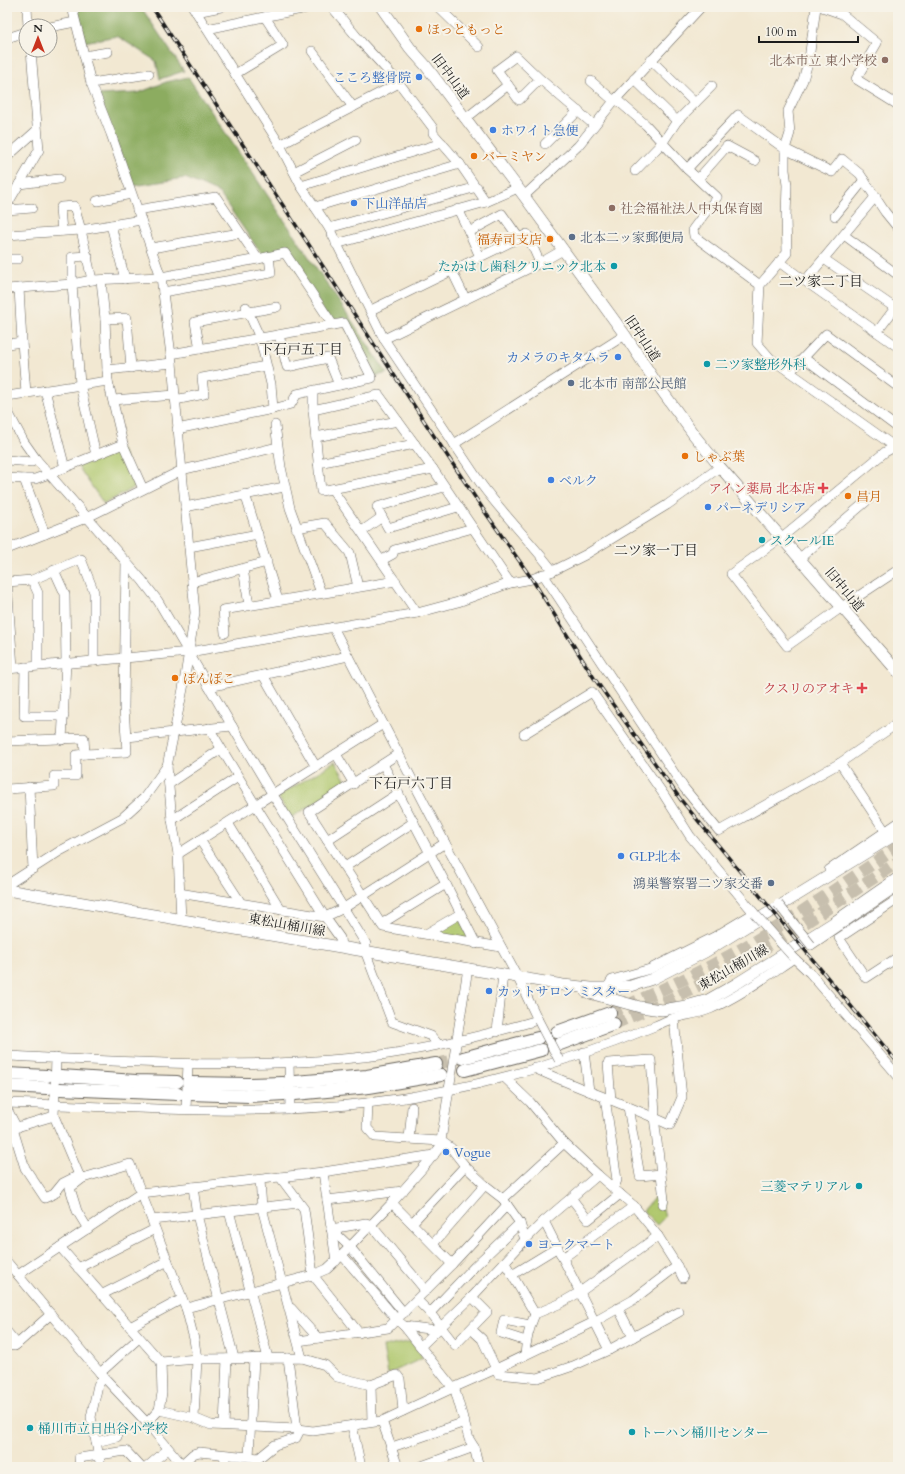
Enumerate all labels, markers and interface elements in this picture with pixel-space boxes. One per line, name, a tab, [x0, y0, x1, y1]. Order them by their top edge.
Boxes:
north arrow	[18, 18, 58, 58]
scale bar	[759, 18, 858, 44]
text: N	[33, 21, 43, 36]
place label: ほっともっと	[427, 21, 505, 39]
marker: ほっともっと	[414, 24, 424, 34]
text: 100 m	[765, 24, 798, 40]
street label: 旧中山道	[427, 50, 473, 103]
place label: 北本市立 東小学校	[770, 52, 877, 70]
marker: 北本市立 東小学校	[880, 55, 890, 65]
place label: こころ整骨院	[333, 69, 411, 87]
marker: こころ整骨院	[414, 72, 424, 82]
place label: ホワイト急便	[501, 122, 579, 140]
marker: ホワイト急便	[488, 125, 498, 135]
place label: バーミヤン	[482, 148, 547, 166]
marker: バーミヤン	[469, 151, 479, 161]
place label: 下山洋品店	[362, 195, 427, 213]
marker: 下山洋品店	[349, 198, 359, 208]
place label: 社会福祉法人中丸保育園	[620, 200, 763, 218]
marker: 社会福祉法人中丸保育園	[607, 203, 617, 213]
place label: 北本二ッ家郵便局	[580, 229, 684, 247]
place label: 福寿司支店	[477, 231, 542, 249]
marker: 北本二ッ家郵便局	[567, 232, 577, 242]
marker: 福寿司支店	[545, 234, 555, 244]
place label: たかはし歯科クリニック北本	[438, 258, 606, 276]
marker: たかはし歯科クリニック北本	[609, 261, 619, 271]
district label: 二ツ家二丁目	[779, 272, 863, 291]
street label: 旧中山道	[620, 312, 664, 365]
district label: 下石戸五丁目	[259, 340, 343, 359]
place label: カメラのキタムラ	[506, 349, 610, 367]
marker: カメラのキタムラ	[613, 352, 623, 362]
place label: 二ツ家整形外科	[715, 356, 806, 374]
marker: 二ツ家整形外科	[702, 359, 712, 369]
place label: 北本市 南部公民館	[579, 375, 687, 393]
marker: 北本市 南部公民館	[566, 378, 576, 388]
place label: しゃぶ葉	[693, 448, 745, 466]
marker: しゃぶ葉	[680, 451, 690, 461]
place label: ベルク	[559, 472, 598, 490]
marker: ベルク	[546, 475, 556, 485]
place label: アイン薬局 北本店	[709, 480, 815, 498]
marker: アイン薬局 北本店	[818, 483, 828, 493]
place label: 昌月	[856, 488, 882, 506]
marker: 昌月	[843, 491, 853, 501]
place label: パーネデリシア	[716, 499, 806, 517]
marker: パーネデリシア	[703, 502, 713, 512]
place label: スクールIE	[770, 532, 834, 550]
marker: スクールIE	[757, 535, 767, 545]
district label: 二ツ家一丁目	[614, 541, 698, 560]
street label: 旧中山道	[821, 564, 868, 615]
place label: ぽんぽこ	[183, 670, 235, 688]
marker: ぽんぽこ	[170, 673, 180, 683]
place label: クスリのアオキ	[763, 680, 854, 698]
marker: クスリのアオキ	[857, 683, 867, 693]
district label: 下石戸六丁目	[369, 774, 453, 793]
place label: GLP北本	[629, 848, 681, 866]
marker: GLP北本	[616, 851, 626, 861]
place label: 鴻巣警察署二ツ家交番	[633, 875, 763, 893]
marker: 鴻巣警察署二ツ家交番	[766, 878, 776, 888]
street label: 東松山桶川線	[247, 909, 327, 941]
street label: 東松山桶川線	[695, 941, 772, 995]
place label: カットサロン ミスター	[497, 983, 630, 1001]
marker: カットサロン ミスター	[484, 986, 494, 996]
place label: Vogue	[454, 1144, 491, 1162]
marker: Vogue	[441, 1147, 451, 1157]
place label: 三菱マテリアル	[761, 1178, 851, 1196]
marker: 三菱マテリアル	[854, 1181, 864, 1191]
place label: ヨークマート	[537, 1236, 615, 1254]
marker: ヨークマート	[524, 1239, 534, 1249]
place label: 桶川市立日出谷小学校	[38, 1420, 168, 1438]
marker: 桶川市立日出谷小学校	[25, 1423, 35, 1433]
place label: トーハン桶川センター	[640, 1424, 769, 1442]
marker: トーハン桶川センター	[627, 1427, 637, 1437]

